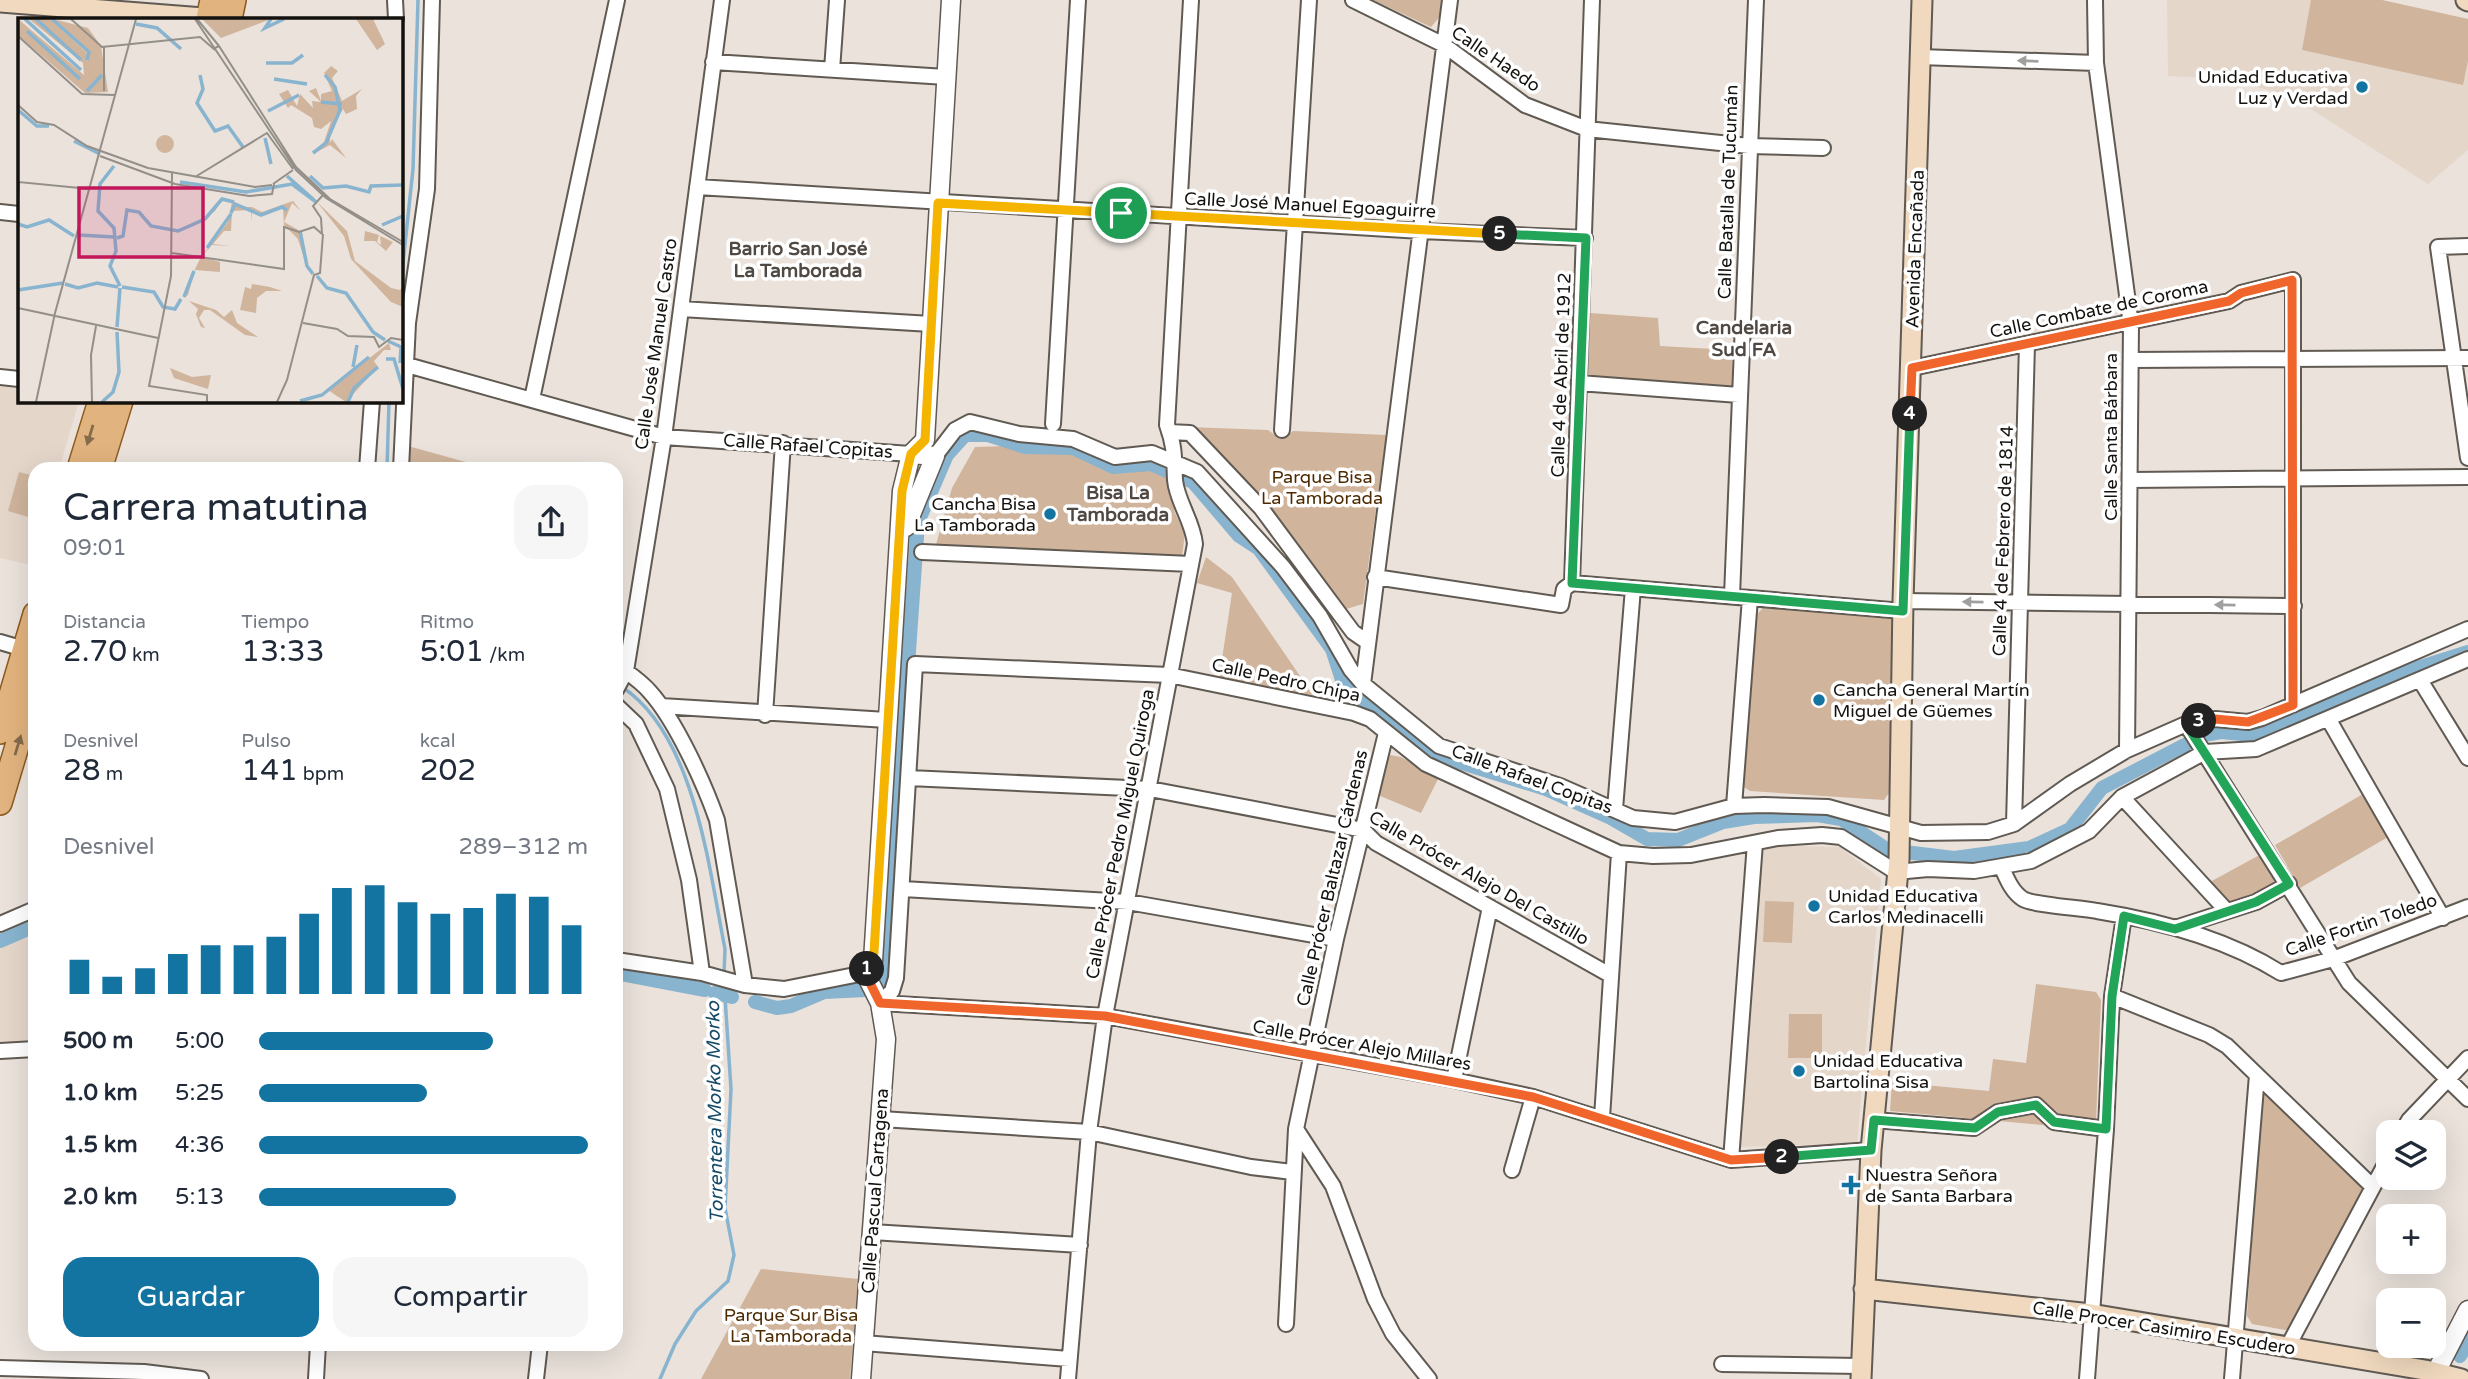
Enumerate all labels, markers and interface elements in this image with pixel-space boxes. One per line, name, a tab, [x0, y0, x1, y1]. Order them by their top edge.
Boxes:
inset map	[18, 18, 402, 402]
street label: Calle Haedo	[1447, 21, 1545, 97]
one-way arrow	[2017, 55, 2039, 66]
place label: Unidad Educativa Luz y Verdad	[2198, 66, 2348, 109]
marker: Unidad Educativa Luz y Verdad	[2354, 79, 2370, 95]
street label: Calle Batalla de Tucumán	[1713, 84, 1743, 300]
street label: Avenida Encañada	[1901, 169, 1929, 329]
pin	[1091, 183, 1151, 243]
street label: Calle José Manuel Egoaguirre	[1184, 187, 1436, 223]
icon: arrive	[1102, 194, 1140, 232]
pin: 5	[1482, 216, 1518, 252]
text: 5	[1494, 222, 1505, 244]
street label: Calle José Manuel Castro	[630, 237, 682, 451]
district label: Barrio San José La Tamborada	[729, 238, 868, 282]
street label: Calle 4 de Abril de 1912	[1546, 272, 1576, 478]
street label: Calle Combate de Coroma	[1988, 275, 2210, 343]
district label: Candelaria Sud FA	[1696, 317, 1792, 361]
street label: Calle Santa Bárbara	[2100, 353, 2122, 521]
pin: 4	[1892, 396, 1927, 432]
text: 4	[1904, 402, 1915, 424]
one-way arrow	[84, 425, 94, 446]
street label: Calle 4 de Febrero de 1814	[1988, 425, 2018, 657]
street label: Calle Rafael Copitas	[723, 429, 893, 463]
park label: Parque Bisa La Tamborada	[1261, 466, 1383, 509]
district label: Bisa La Tamborada	[1066, 482, 1169, 526]
text: Carrera matutina	[63, 485, 369, 531]
button: share	[514, 485, 588, 559]
place label: Cancha Bisa La Tamborada	[914, 493, 1036, 536]
marker: Cancha Bisa La Tamborada	[1042, 506, 1058, 522]
text: 09:01	[63, 534, 127, 562]
one-way arrow	[1962, 596, 1984, 608]
one-way arrow	[2214, 599, 2236, 611]
text: Distancia	[63, 611, 146, 633]
text: Tiempo	[241, 611, 309, 633]
text: Ritmo	[420, 611, 474, 633]
text: 2.70	[63, 633, 127, 670]
text: 13:33	[241, 633, 325, 670]
text: 5:01	[420, 633, 484, 670]
text: km	[127, 644, 160, 666]
text: /km	[484, 644, 525, 666]
street label: Calle Pedro Chipa	[1210, 653, 1362, 707]
place label: Cancha General Martín Miguel de Güemes	[1833, 679, 2030, 722]
street label: Calle Prócer Pedro Miguel Quiroga	[1081, 687, 1159, 981]
marker: Cancha General Martín Miguel de Güemes	[1811, 692, 1827, 708]
pin: 3	[2182, 704, 2216, 738]
text: 3	[2193, 709, 2204, 731]
text: Desnivel	[63, 730, 139, 752]
text: Pulso	[241, 730, 291, 752]
text: kcal	[420, 730, 455, 752]
one-way arrow	[13, 734, 23, 755]
street label: Calle Rafael Copitas	[1448, 740, 1616, 818]
street label: Calle Prócer Baltazar Cárdenas	[1292, 748, 1372, 1008]
text: 28	[63, 752, 101, 789]
text: 141	[241, 752, 298, 789]
text: 202	[420, 752, 476, 789]
text: m	[101, 763, 123, 785]
text: bpm	[298, 763, 344, 785]
street label: Calle Prócer Alejo Del Castillo	[1365, 806, 1593, 950]
text: Desnivel	[63, 833, 154, 861]
text: 289–312 m	[459, 833, 588, 861]
place label: Unidad Educativa Carlos Medinacelli	[1828, 885, 1984, 928]
street label: Calle Fortin Toledo	[2282, 889, 2440, 961]
marker: Unidad Educativa Carlos Medinacelli	[1806, 898, 1822, 914]
pin: 1	[850, 951, 884, 986]
text: 1	[861, 957, 872, 979]
water label: Torrentera Morko Morko	[702, 1000, 728, 1223]
street label: Calle Prócer Alejo Millares	[1251, 1015, 1473, 1075]
text: 500 m	[63, 1027, 133, 1055]
text: 5:00	[175, 1027, 224, 1055]
place label: Unidad Educativa Bartolina Sisa	[1813, 1050, 1963, 1093]
marker: Unidad Educativa Bartolina Sisa	[1791, 1063, 1807, 1079]
text: 1.0 km	[63, 1079, 138, 1107]
text: 5:25	[175, 1079, 224, 1107]
street label: Calle Pascual Cartagena	[857, 1088, 893, 1294]
map controls	[2376, 1120, 2446, 1358]
button: layers	[2376, 1120, 2446, 1190]
text: 1.5 km	[63, 1131, 138, 1159]
text: 4:36	[175, 1131, 224, 1159]
pin: 2	[1764, 1140, 1800, 1174]
text: 2	[1776, 1145, 1787, 1167]
place label: Nuestra Señora de Santa Barbara	[1865, 1164, 2013, 1207]
marker: Nuestra Señora de Santa Barbara	[1843, 1177, 1859, 1193]
text: 2.0 km	[63, 1183, 138, 1211]
text: 5:13	[175, 1183, 224, 1211]
button: +	[2376, 1204, 2446, 1274]
button: Guardar	[63, 1257, 319, 1337]
button: Compartir	[333, 1257, 588, 1337]
button: −	[2376, 1288, 2446, 1358]
street label: Calle Procer Casimiro Escudero	[2031, 1296, 2297, 1360]
park label: Parque Sur Bisa La Tamborada	[724, 1304, 858, 1347]

